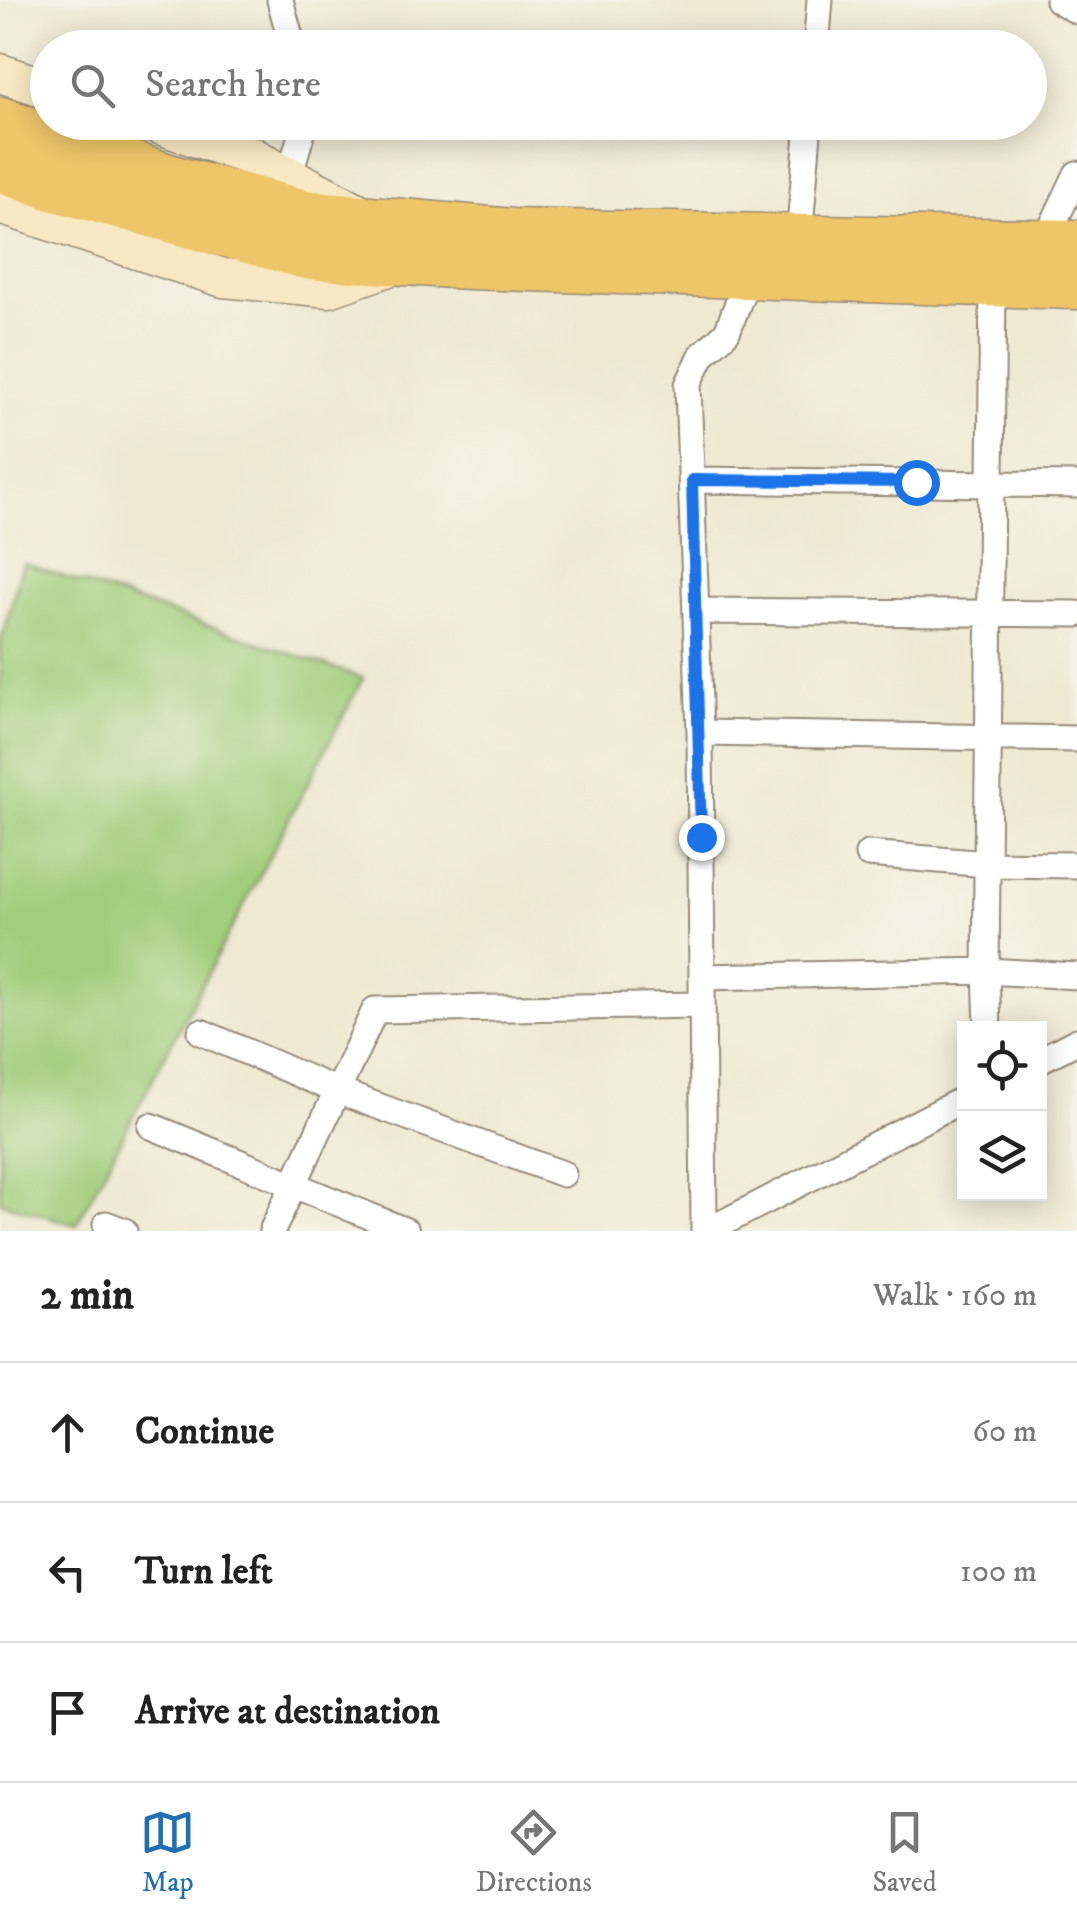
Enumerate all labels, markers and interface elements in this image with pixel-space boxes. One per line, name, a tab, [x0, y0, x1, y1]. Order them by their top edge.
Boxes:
search box	[30, 30, 1047, 140]
icon: search	[65, 58, 120, 113]
text: Search here	[145, 61, 321, 109]
route start	[894, 460, 940, 506]
route end	[679, 815, 725, 861]
map controls	[957, 1021, 1047, 1201]
button: locate	[957, 1021, 1047, 1111]
button: layers	[957, 1111, 1047, 1201]
text: 2 min	[40, 1270, 134, 1322]
text: Walk · 160 m	[873, 1276, 1037, 1316]
icon: ahead	[40, 1405, 95, 1460]
text: Continue	[135, 1408, 274, 1456]
text: 60 m	[972, 1412, 1037, 1452]
icon: left	[40, 1545, 95, 1600]
text: Turn left	[135, 1548, 273, 1596]
text: 100 m	[960, 1552, 1037, 1592]
icon: arrive	[40, 1685, 95, 1740]
text: Arrive at destination	[135, 1688, 440, 1736]
tab: Map	[140, 1805, 195, 1900]
tab: Directions	[476, 1805, 592, 1900]
tab: Saved	[872, 1805, 937, 1900]

